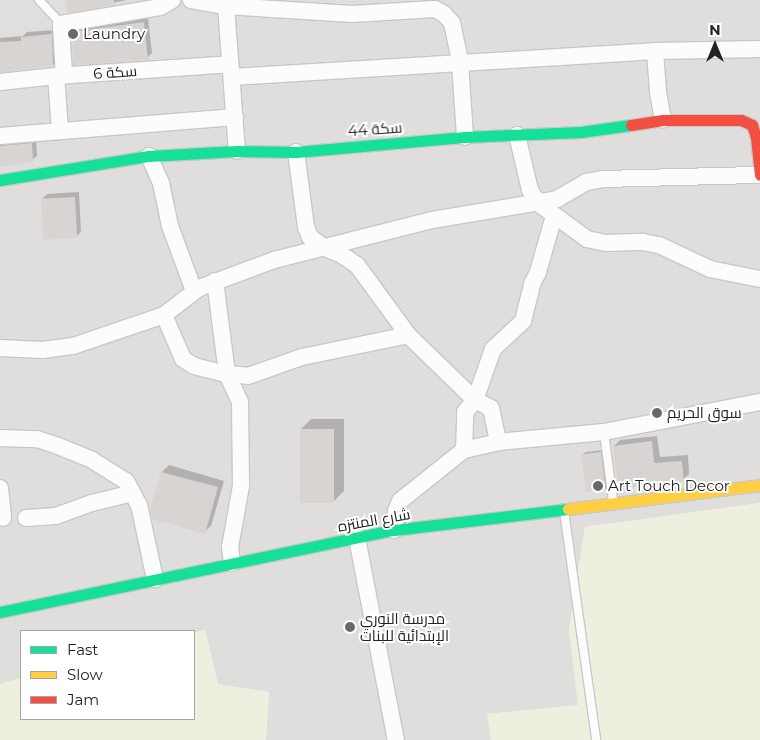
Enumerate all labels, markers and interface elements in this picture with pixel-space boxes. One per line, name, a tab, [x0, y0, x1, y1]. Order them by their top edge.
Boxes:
north arrow	[690, 20, 740, 70]
text: N	[709, 21, 721, 39]
place label: Laundry	[83, 25, 145, 43]
marker: Laundry	[67, 28, 79, 40]
street label: سكة 6	[92, 61, 138, 83]
street label: سكة 44	[347, 118, 403, 140]
place label: سوق الحريم	[667, 404, 742, 422]
marker: سوق الحريم	[651, 407, 663, 419]
place label: Art Touch Decor	[608, 477, 730, 495]
marker: Art Touch Decor	[592, 480, 604, 492]
street label: شارع المنتزه	[336, 505, 412, 535]
place label: مدرسة النوري الإبتدائية للبنات	[360, 609, 449, 644]
marker: مدرسة النوري الإبتدائية للبنات	[344, 621, 356, 633]
legend	[20, 630, 195, 720]
text: Fast	[67, 640, 98, 659]
text: Slow	[67, 665, 103, 684]
text: Jam	[67, 690, 99, 709]

